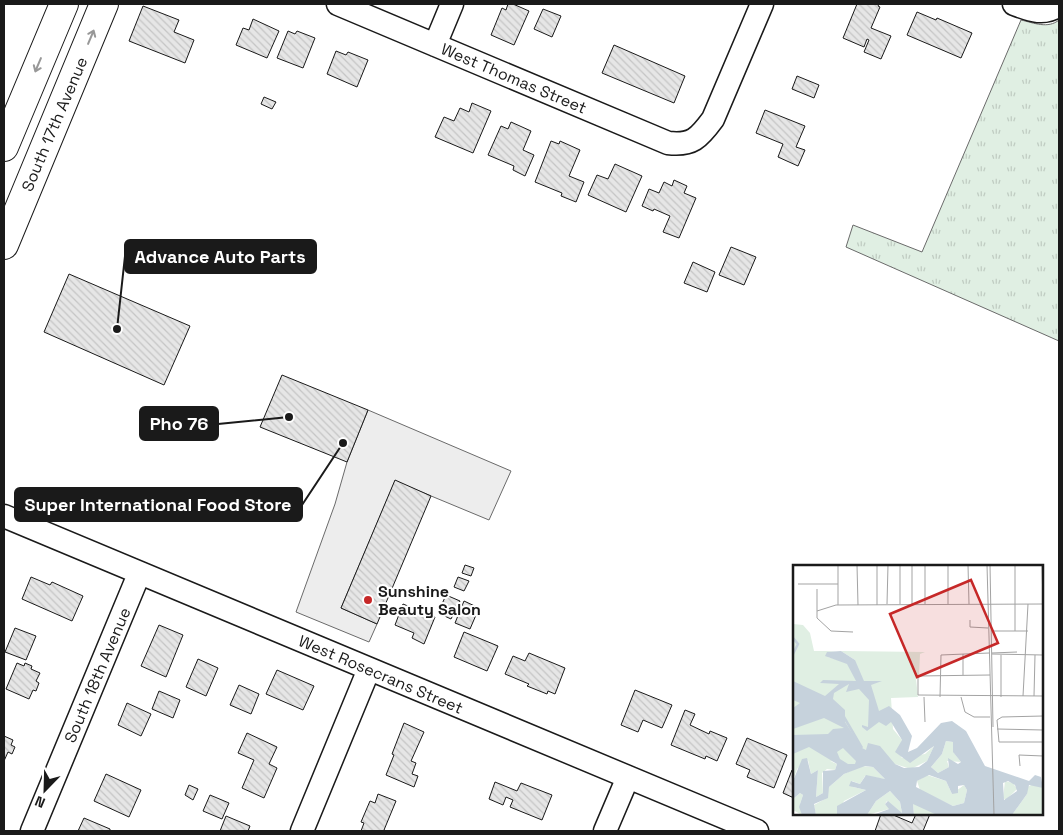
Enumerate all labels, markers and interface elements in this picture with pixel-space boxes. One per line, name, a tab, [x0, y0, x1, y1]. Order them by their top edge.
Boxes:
one-way arrow	[86, 30, 96, 45]
street label: West Thomas Street	[438, 38, 590, 119]
street label: South 17th Avenue	[17, 54, 92, 195]
one-way arrow	[33, 57, 43, 72]
callout: Advance Auto Parts	[125, 240, 316, 273]
text: Advance Auto Parts	[134, 245, 306, 268]
callout: Pho 76	[140, 407, 218, 440]
text: Pho 76	[150, 412, 208, 435]
callout: Super International Food Store	[15, 488, 302, 521]
text: Super International Food Store	[25, 493, 291, 516]
inset map	[793, 565, 1043, 815]
place label: Sunshine Beauty Salon	[378, 581, 481, 620]
marker: Sunshine Beauty Salon	[362, 594, 374, 606]
street label: South 18th Avenue	[59, 604, 135, 746]
street label: West Rosecrans Street	[295, 630, 466, 719]
north arrow	[20, 765, 70, 815]
text: N	[32, 792, 48, 812]

